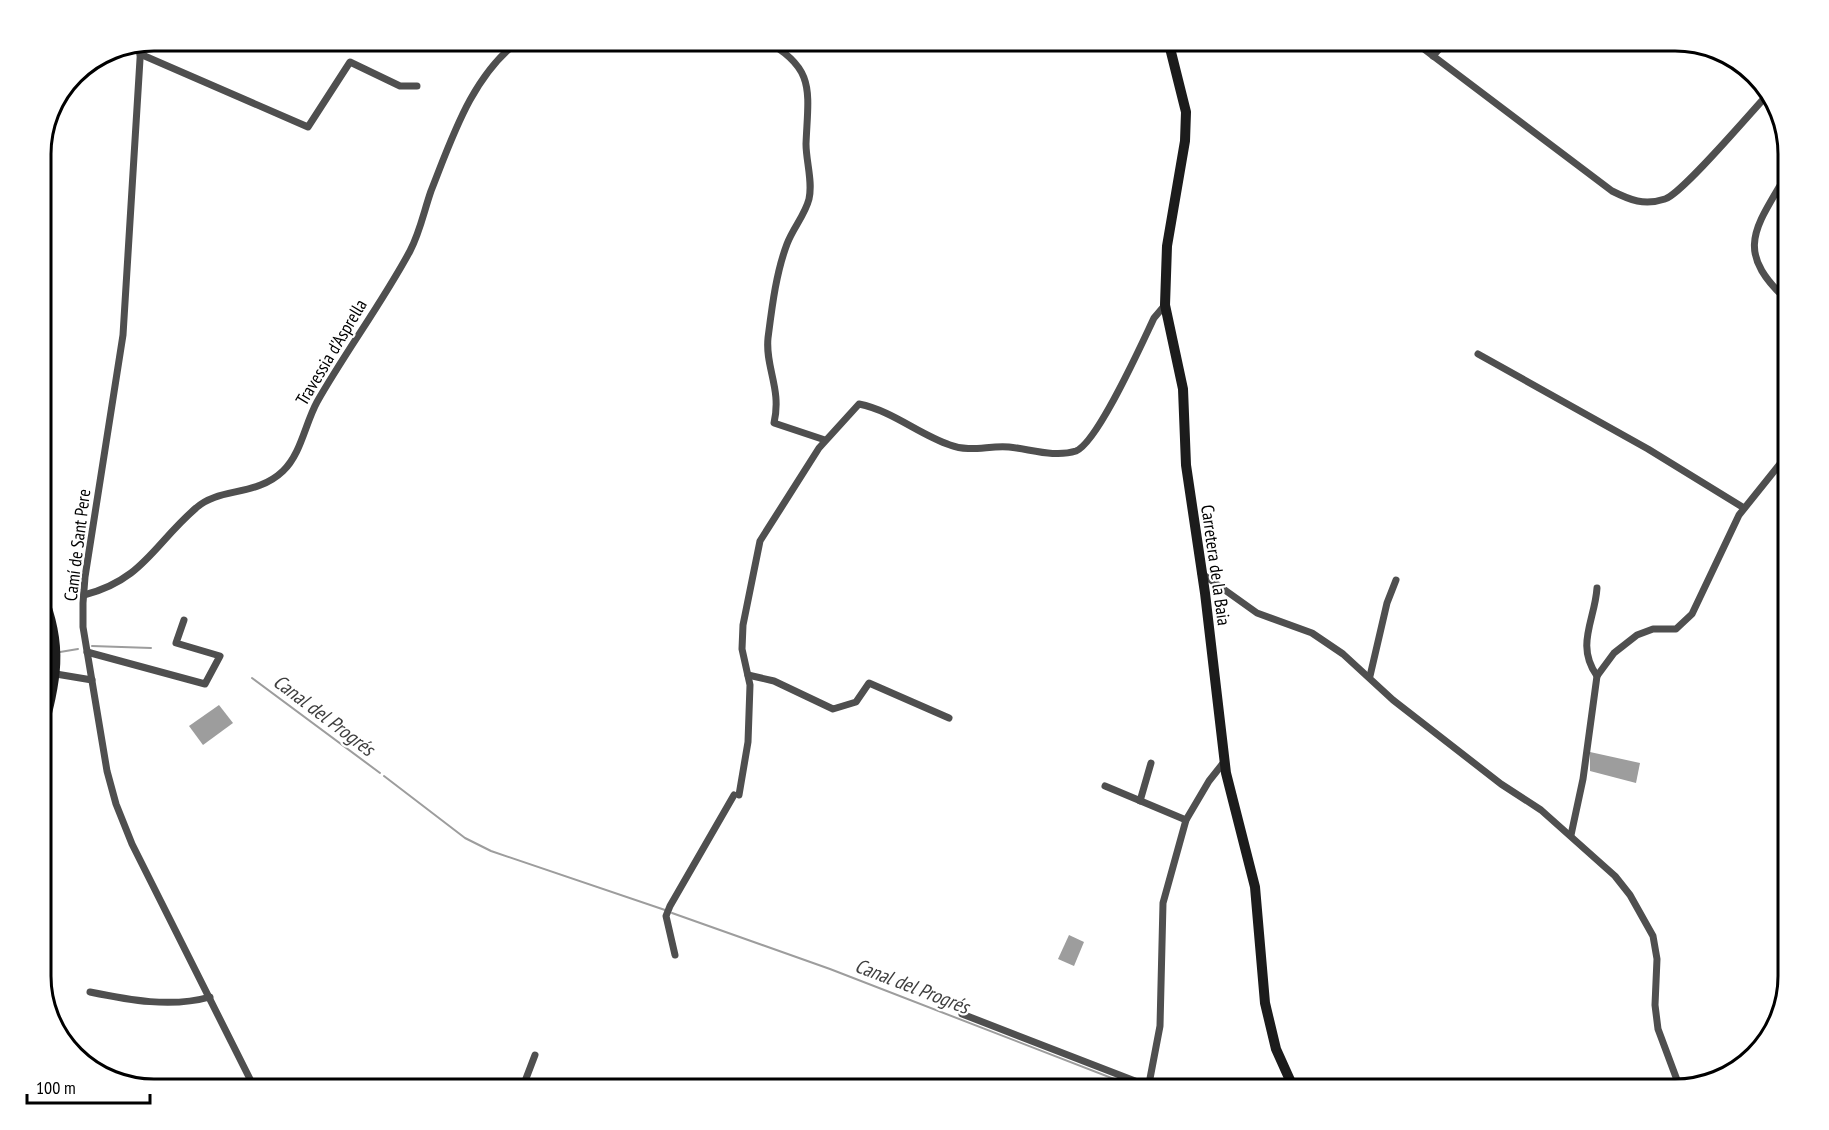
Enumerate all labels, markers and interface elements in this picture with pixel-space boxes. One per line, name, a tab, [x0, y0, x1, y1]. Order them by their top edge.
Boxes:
street label: Travessia d'Asprella	[290, 295, 372, 409]
street label: Camí de Sant Pere	[59, 488, 95, 602]
street label: Carretera de la Baia	[1196, 503, 1236, 627]
water label: Canal del Progrés	[268, 668, 382, 763]
water label: Canal del Progrés	[851, 952, 975, 1020]
scale bar	[27, 1067, 150, 1105]
text: 100 m	[36, 1076, 76, 1099]

